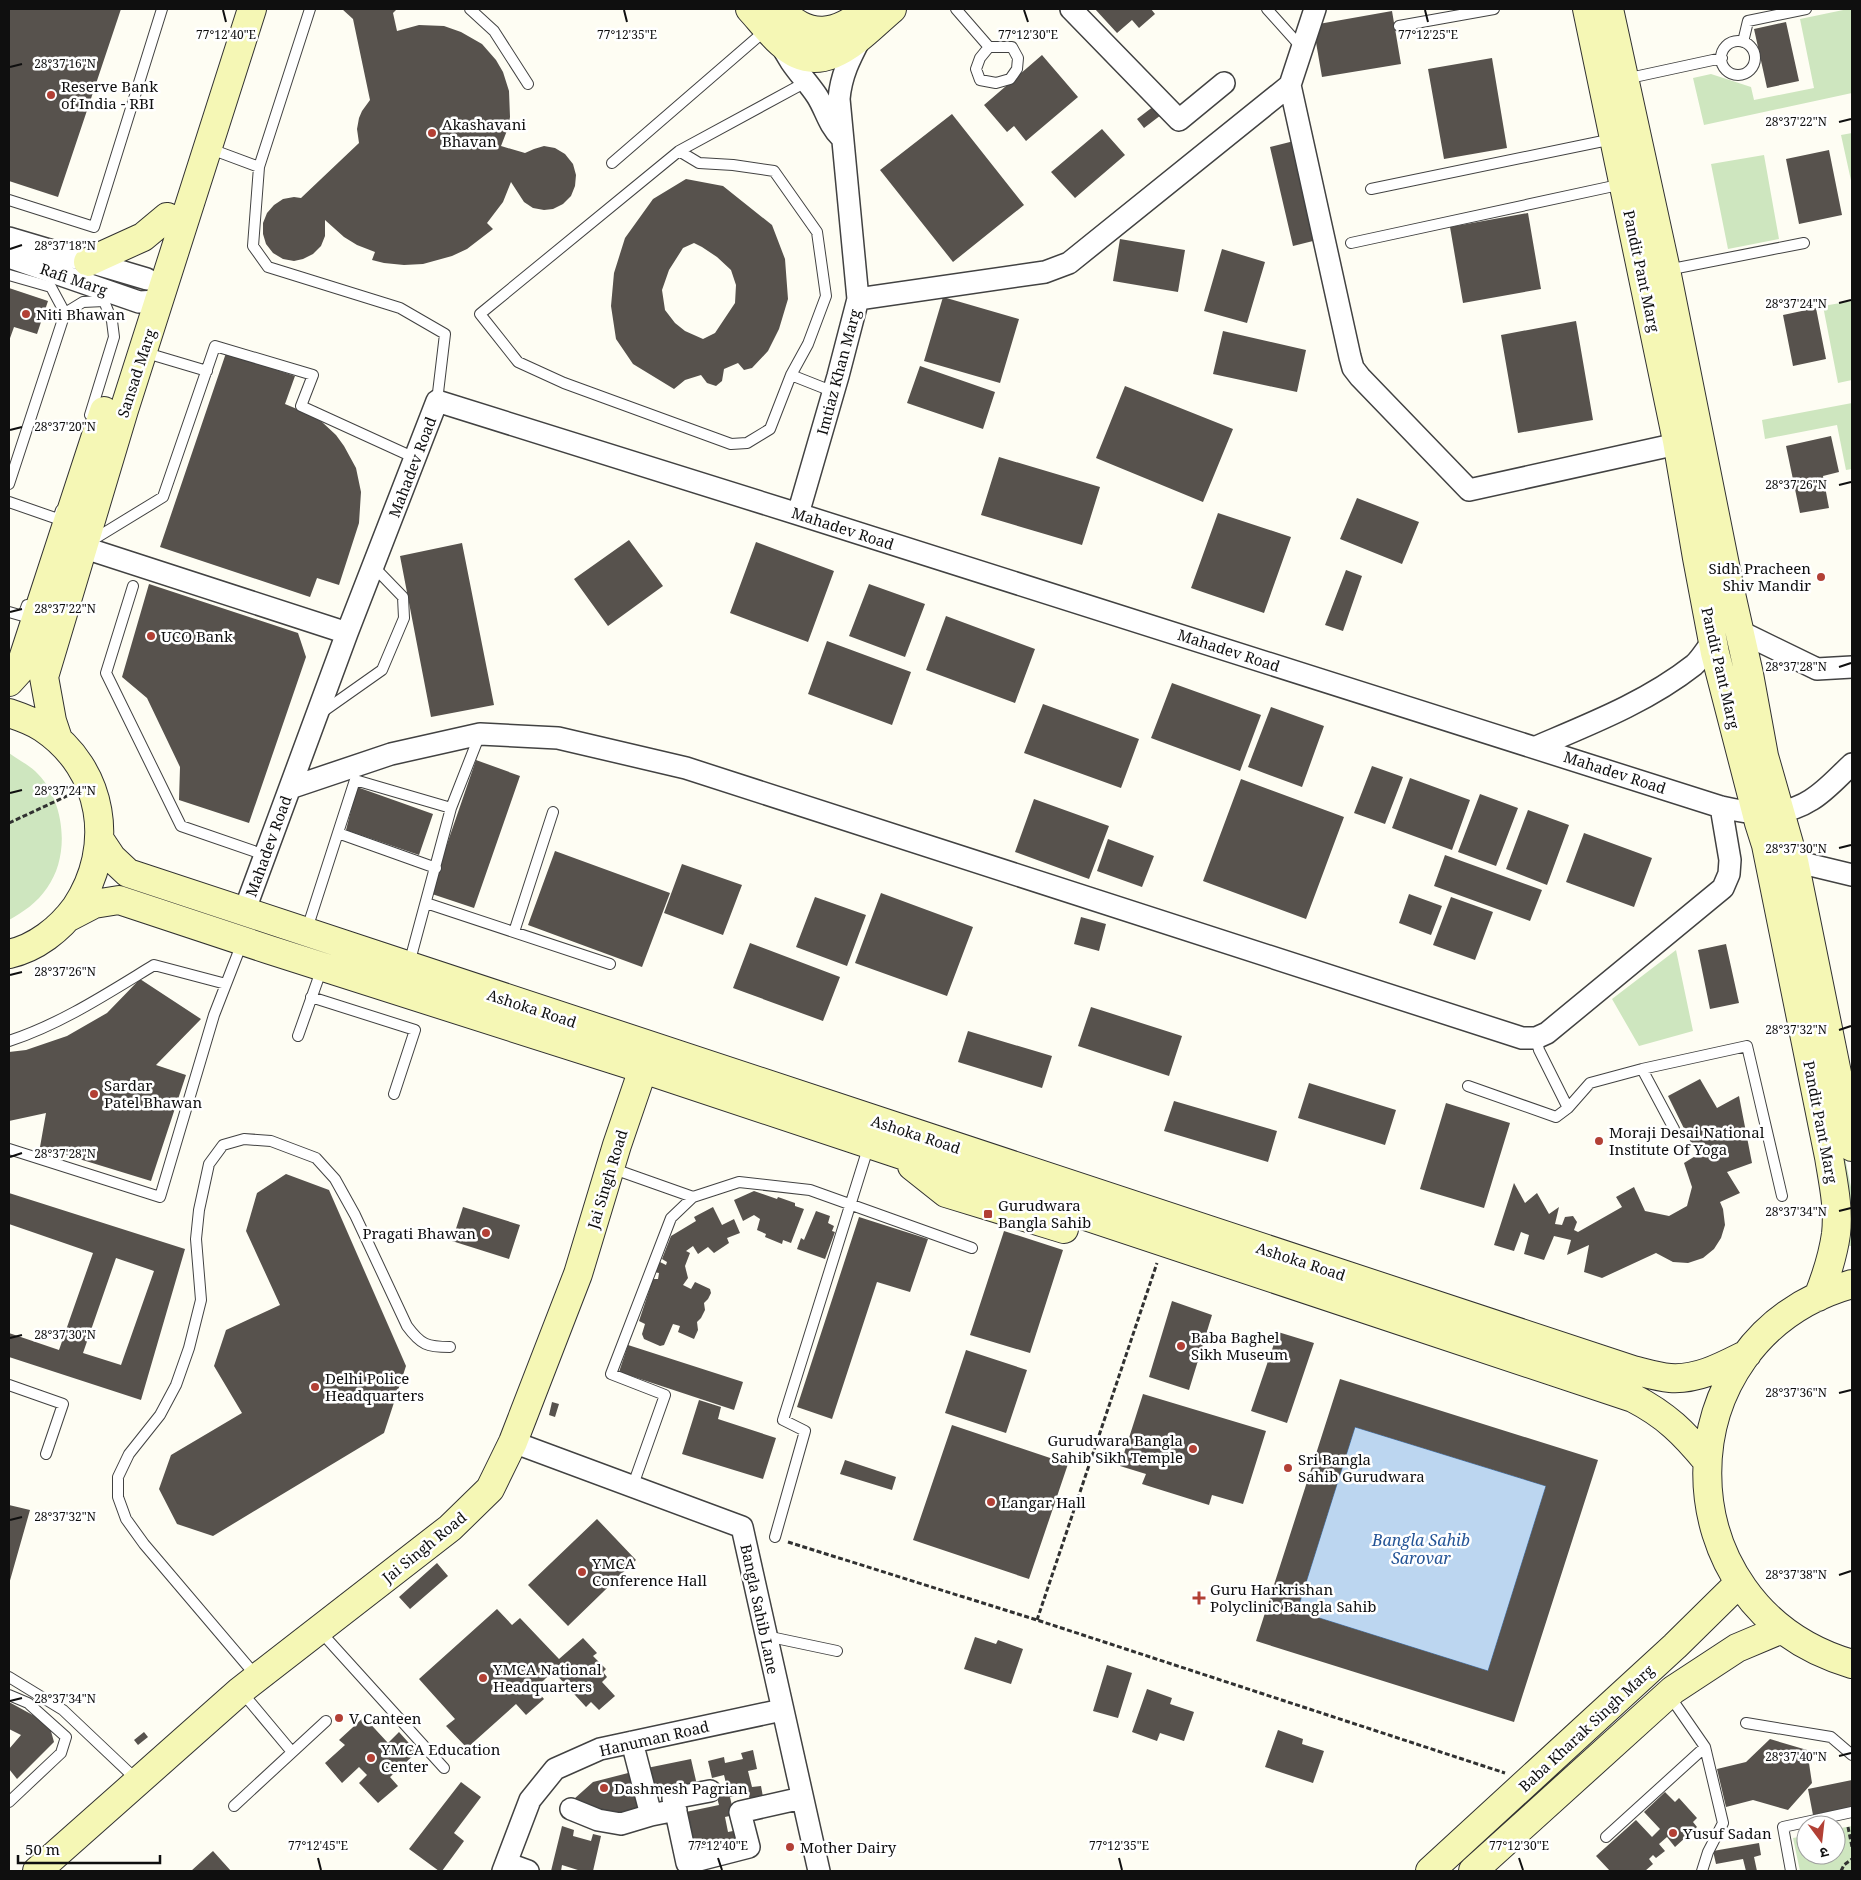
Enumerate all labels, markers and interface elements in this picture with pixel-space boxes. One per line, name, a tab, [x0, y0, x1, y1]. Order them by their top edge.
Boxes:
text: 77°12'40"E	[196, 26, 256, 43]
text: 77°12'35"E	[597, 26, 657, 43]
text: 77°12'30"E	[998, 26, 1058, 43]
text: 77°12'25"E	[1398, 26, 1458, 43]
text: 28°37'16"N	[34, 55, 96, 72]
place label: Reserve Bank of India - RBI	[61, 76, 158, 113]
marker: Reserve Bank of India - RBI	[45, 89, 57, 101]
text: 28°37'22"N	[1765, 113, 1827, 130]
place label: Akashavani Bhavan	[442, 114, 526, 151]
marker: Akashavani Bhavan	[426, 127, 438, 139]
street label: Pandit Pant Marg	[1619, 208, 1665, 334]
text: 28°37'18"N	[34, 237, 96, 254]
street label: Rafi Marg	[38, 258, 110, 300]
text: 28°37'24"N	[1765, 295, 1827, 312]
place label: Niti Bhawan	[36, 304, 125, 324]
street label: Imtiaz Khan Marg	[812, 307, 864, 437]
marker: Niti Bhawan	[20, 308, 32, 320]
street label: Sansad Marg	[112, 326, 160, 420]
street label: Mahadev Road	[384, 414, 440, 520]
text: 28°37'20"N	[34, 418, 96, 435]
text: 28°37'26"N	[1765, 476, 1827, 493]
street label: Mahadev Road	[789, 502, 897, 554]
place label: Sidh Pracheen Shiv Mandir	[1709, 558, 1811, 595]
marker: Sidh Pracheen Shiv Mandir	[1815, 571, 1827, 583]
text: 28°37'22"N	[34, 600, 96, 617]
street label: Pandit Pant Marg	[1697, 605, 1745, 731]
street label: Mahadev Road	[1175, 624, 1283, 676]
place label: UCO Bank	[161, 626, 233, 646]
marker: UCO Bank	[145, 630, 157, 642]
text: 28°37'28"N	[1765, 658, 1827, 675]
street label: Mahadev Road	[1561, 746, 1669, 798]
text: 28°37'24"N	[34, 782, 96, 799]
street label: Mahadev Road	[240, 793, 296, 899]
text: 28°37'30"N	[1765, 840, 1827, 857]
text: 28°37'26"N	[34, 963, 96, 980]
street label: Ashoka Road	[485, 984, 579, 1032]
text: 28°37'32"N	[1765, 1021, 1827, 1038]
street label: Pandit Pant Marg	[1799, 1059, 1843, 1185]
place label: Sardar Patel Bhawan	[104, 1075, 203, 1112]
marker: Sardar Patel Bhawan	[88, 1088, 100, 1100]
street label: Ashoka Road	[869, 1110, 963, 1158]
place label: Moraji Desai National Institute Of Yoga	[1609, 1122, 1765, 1159]
street label: Jai Singh Road	[582, 1127, 632, 1232]
marker: Moraji Desai National Institute Of Yoga	[1593, 1135, 1605, 1147]
text: 28°37'28"N	[34, 1145, 96, 1162]
place label: Gurudwara Bangla Sahib	[998, 1195, 1091, 1232]
text: 28°37'34"N	[1765, 1203, 1827, 1220]
marker: Gurudwara Bangla Sahib	[982, 1208, 994, 1220]
place label: Pragati Bhawan	[362, 1223, 476, 1243]
marker: Pragati Bhawan	[480, 1227, 492, 1239]
street label: Ashoka Road	[1254, 1237, 1348, 1285]
text: 28°37'30"N	[34, 1326, 96, 1343]
place label: Baba Baghel Sikh Museum	[1191, 1327, 1288, 1364]
marker: Baba Baghel Sikh Museum	[1175, 1340, 1187, 1352]
place label: Delhi Police Headquarters	[325, 1368, 424, 1405]
marker: Delhi Police Headquarters	[309, 1381, 321, 1393]
text: 28°37'36"N	[1765, 1384, 1827, 1401]
place label: Gurudwara Bangla Sahib Sikh Temple	[1047, 1430, 1183, 1467]
marker: Gurudwara Bangla Sahib Sikh Temple	[1187, 1443, 1199, 1455]
place label: Sri Bangla Sahib Gurudwara	[1298, 1449, 1425, 1486]
marker: Sri Bangla Sahib Gurudwara	[1282, 1462, 1294, 1474]
place label: Langar Hall	[1001, 1492, 1086, 1512]
marker: Langar Hall	[985, 1496, 997, 1508]
street label: Jai Singh Road	[377, 1507, 470, 1588]
text: 28°37'32"N	[34, 1508, 96, 1525]
water label: Bangla Sahib Sarovar	[1371, 1529, 1470, 1569]
street label: Bangla Sahib Lane	[736, 1542, 784, 1676]
place label: YMCA Conference Hall	[591, 1553, 707, 1590]
marker: YMCA Conference Hall	[576, 1566, 588, 1578]
text: 28°37'38"N	[1765, 1566, 1827, 1583]
place label: Guru Harkrishan Polyclinic Bangla Sahib	[1210, 1579, 1377, 1616]
marker: Guru Harkrishan Polyclinic Bangla Sahib	[1192, 1591, 1206, 1605]
place label: YMCA National Headquarters	[492, 1659, 602, 1696]
street label: Baba Kharak Singh Marg	[1514, 1660, 1658, 1796]
marker: YMCA National Headquarters	[477, 1672, 489, 1684]
text: 28°37'34"N	[34, 1690, 96, 1707]
place label: V Canteen	[349, 1708, 422, 1728]
marker: V Canteen	[333, 1712, 345, 1724]
street label: Hanuman Road	[597, 1716, 711, 1760]
place label: YMCA Education Center	[380, 1739, 501, 1776]
text: 28°37'40"N	[1765, 1748, 1827, 1765]
marker: YMCA Education Center	[365, 1752, 377, 1764]
place label: Dashmesh Pagrian	[614, 1778, 748, 1798]
marker: Dashmesh Pagrian	[598, 1782, 610, 1794]
north arrow	[1796, 1815, 1846, 1865]
place label: Yusuf Sadan	[1682, 1823, 1772, 1843]
marker: Yusuf Sadan	[1667, 1827, 1679, 1839]
scale bar	[18, 1832, 160, 1864]
text: 77°12'45"E	[288, 1837, 348, 1854]
text: 77°12'40"E	[688, 1837, 748, 1854]
place label: Mother Dairy	[800, 1837, 897, 1857]
text: 77°12'35"E	[1089, 1837, 1149, 1854]
text: 77°12'30"E	[1489, 1837, 1549, 1854]
text: 50 m	[25, 1839, 60, 1859]
marker: Mother Dairy	[784, 1841, 796, 1853]
text: उ	[1817, 1843, 1831, 1863]

